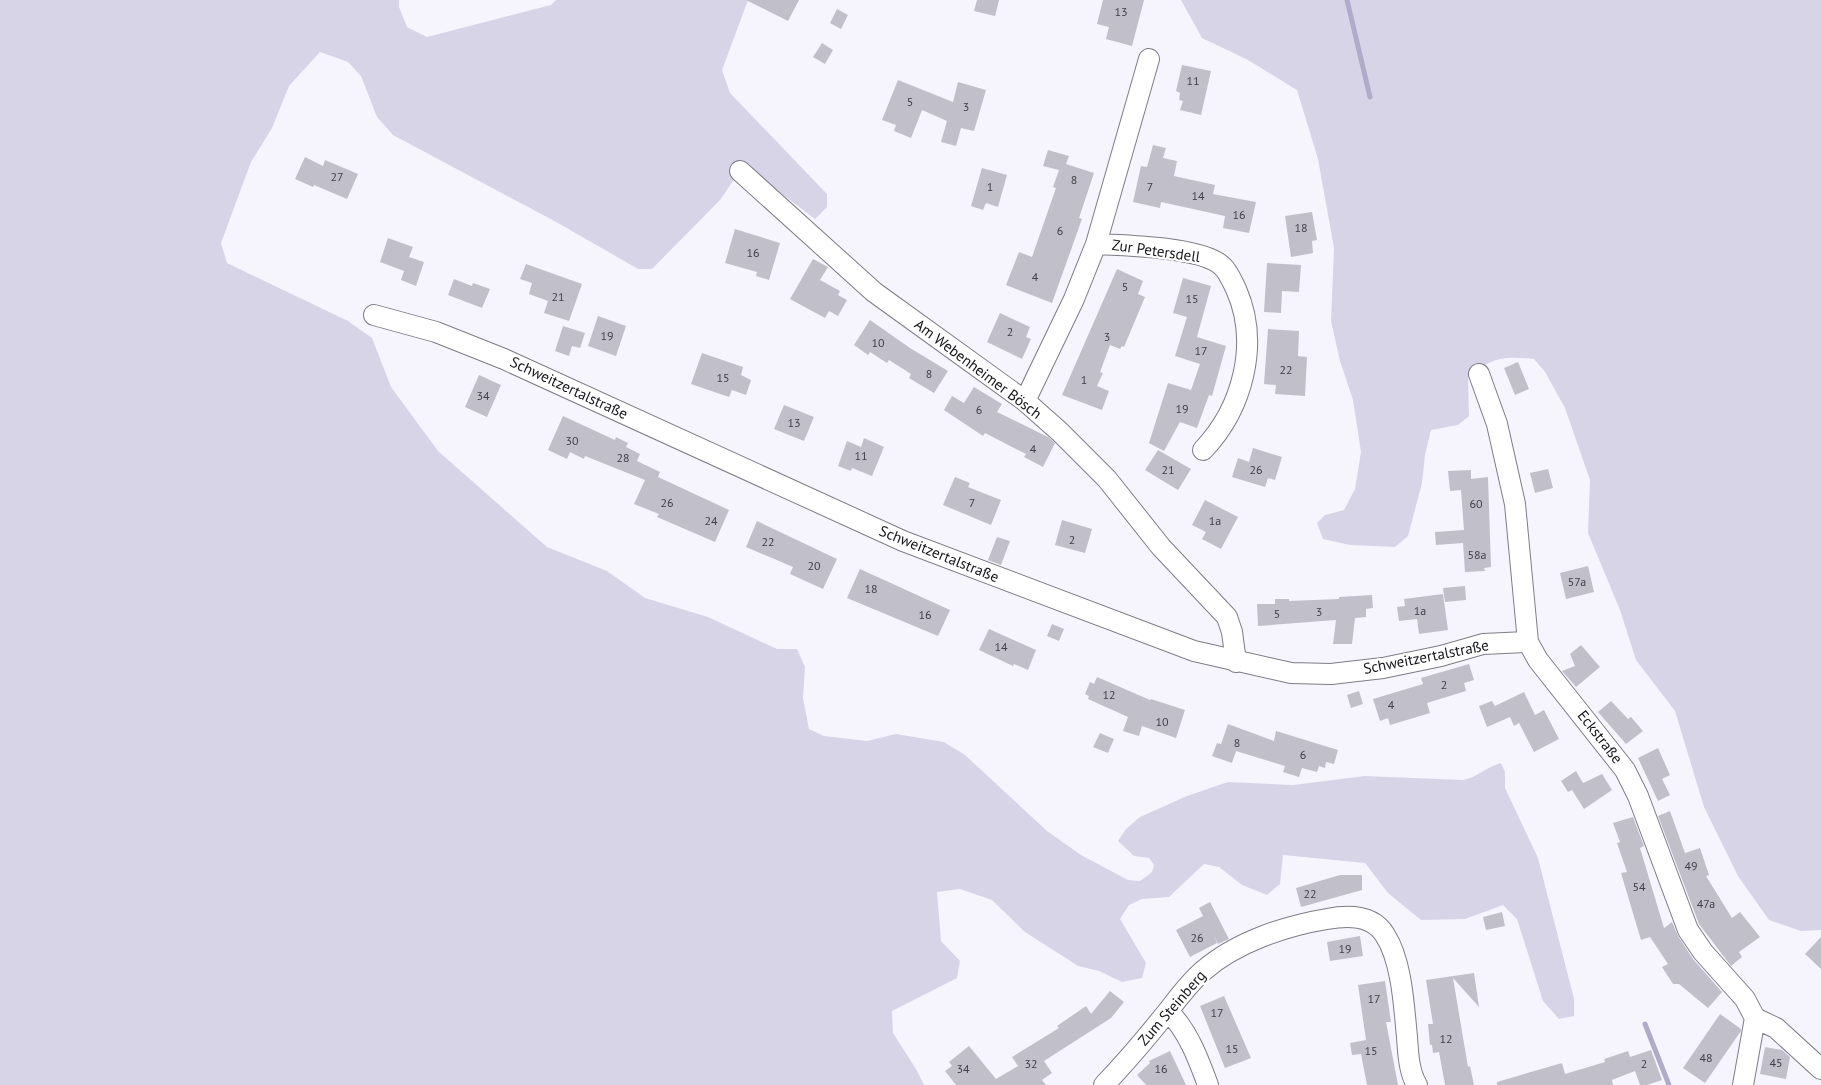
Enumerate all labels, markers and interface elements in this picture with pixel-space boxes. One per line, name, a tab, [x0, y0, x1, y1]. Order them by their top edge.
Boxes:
house number: 13	[1114, 4, 1128, 19]
house number: 11	[1186, 73, 1200, 88]
house number: 5	[907, 94, 913, 109]
house number: 3	[963, 99, 969, 114]
house number: 27	[330, 169, 344, 184]
house number: 8	[1071, 172, 1077, 187]
house number: 1	[987, 179, 993, 194]
house number: 7	[1147, 179, 1153, 194]
house number: 14	[1191, 188, 1205, 203]
house number: 16	[1232, 207, 1246, 222]
house number: 18	[1294, 220, 1308, 235]
house number: 6	[1057, 223, 1063, 238]
street label: Zur Petersdell	[1111, 235, 1202, 266]
house number: 16	[746, 245, 760, 260]
house number: 4	[1032, 269, 1039, 284]
house number: 5	[1122, 279, 1128, 294]
house number: 21	[551, 289, 565, 304]
house number: 15	[1185, 291, 1199, 306]
street label: Am Webenheimer Bösch	[911, 314, 1046, 423]
house number: 2	[1007, 324, 1013, 339]
house number: 19	[600, 328, 614, 343]
house number: 3	[1104, 329, 1110, 344]
house number: 10	[871, 335, 885, 350]
house number: 17	[1194, 343, 1208, 358]
street label: Schweitzertalstraße	[507, 352, 631, 423]
house number: 22	[1279, 362, 1293, 377]
house number: 8	[926, 366, 932, 381]
house number: 15	[716, 370, 730, 385]
house number: 1	[1081, 372, 1087, 387]
house number: 34	[476, 388, 490, 403]
house number: 19	[1175, 401, 1189, 416]
house number: 6	[976, 402, 982, 417]
house number: 13	[787, 415, 801, 430]
house number: 30	[565, 433, 579, 448]
house number: 4	[1030, 441, 1037, 456]
house number: 11	[854, 448, 868, 463]
house number: 28	[616, 450, 630, 465]
house number: 21	[1161, 462, 1175, 477]
house number: 26	[1249, 462, 1263, 477]
house number: 26	[660, 495, 674, 510]
house number: 7	[969, 495, 975, 510]
house number: 60	[1469, 496, 1483, 511]
house number: 24	[704, 513, 718, 528]
house number: 1a	[1209, 513, 1221, 528]
street label: Schweitzertalstraße	[877, 521, 1002, 586]
house number: 2	[1069, 532, 1075, 547]
house number: 22	[761, 534, 775, 549]
house number: 58a	[1467, 547, 1487, 562]
house number: 20	[807, 558, 821, 573]
house number: 57a	[1568, 574, 1586, 589]
house number: 18	[864, 581, 878, 596]
house number: 1a	[1414, 603, 1426, 618]
house number: 3	[1316, 604, 1322, 619]
house number: 5	[1274, 606, 1280, 621]
house number: 16	[918, 607, 932, 622]
street label: Schweitzertalstraße	[1362, 635, 1490, 678]
house number: 14	[994, 639, 1008, 654]
house number: 2	[1441, 677, 1447, 692]
house number: 12	[1102, 687, 1116, 702]
house number: 4	[1388, 697, 1395, 712]
street label: Eckstraße	[1574, 706, 1627, 767]
house number: 10	[1155, 714, 1169, 729]
house number: 8	[1234, 735, 1240, 750]
house number: 6	[1300, 747, 1306, 762]
house number: 49	[1684, 858, 1698, 873]
house number: 54	[1632, 879, 1646, 894]
house number: 22	[1303, 886, 1317, 901]
house number: 47a	[1697, 896, 1715, 911]
house number: 26	[1190, 930, 1204, 945]
house number: 19	[1338, 941, 1352, 956]
street label: Zum Steinberg	[1134, 966, 1210, 1049]
house number: 17	[1367, 991, 1381, 1006]
house number: 17	[1210, 1005, 1224, 1020]
house number: 12	[1439, 1031, 1453, 1046]
house number: 15	[1225, 1041, 1239, 1056]
house number: 15	[1364, 1043, 1378, 1058]
house number: 48	[1699, 1050, 1713, 1065]
house number: 45	[1769, 1055, 1783, 1070]
house number: 32	[1024, 1056, 1038, 1071]
house number: 2	[1641, 1056, 1647, 1071]
house number: 34	[956, 1061, 970, 1076]
house number: 16	[1154, 1061, 1168, 1076]

